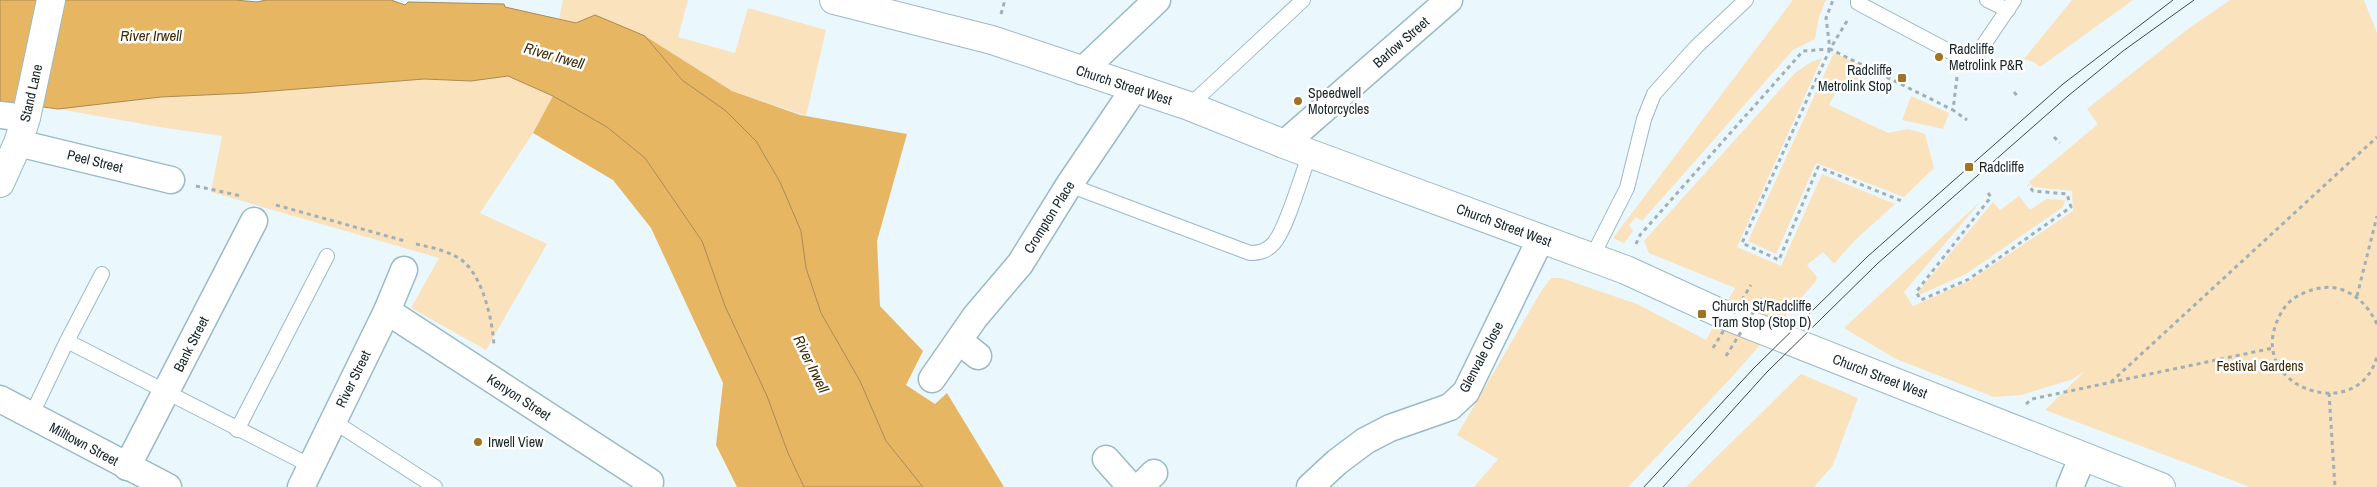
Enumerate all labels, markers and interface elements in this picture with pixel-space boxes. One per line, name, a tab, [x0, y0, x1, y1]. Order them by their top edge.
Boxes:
street label: Barlow Street	[1369, 13, 1433, 71]
water label: River Irwell	[120, 25, 182, 46]
water label: River Irwell	[522, 37, 587, 74]
place label: Radcliffe Metrolink P&R	[1949, 40, 2023, 74]
marker: Radcliffe Metrolink P&R	[1933, 51, 1945, 63]
street label: Church Street West	[1074, 61, 1174, 109]
place label: Radcliffe Metrolink Stop	[1818, 61, 1892, 95]
street label: Stand Lane	[16, 62, 46, 124]
marker: Radcliffe Metrolink Stop	[1896, 72, 1908, 84]
place label: Speedwell Motorcycles	[1308, 84, 1369, 118]
marker: Speedwell Motorcycles	[1292, 95, 1304, 107]
street label: Peel Street	[65, 145, 125, 177]
place label: Radcliffe	[1979, 158, 2024, 176]
marker: Radcliffe	[1963, 161, 1975, 173]
street label: Crompton Place	[1020, 177, 1078, 257]
street label: Church Street West	[1454, 199, 1554, 251]
place label: Church St/Radcliffe Tram Stop (Stop D)	[1712, 297, 1811, 331]
marker: Church St/Radcliffe Tram Stop (Stop D)	[1696, 308, 1708, 320]
street label: Bank Street	[169, 313, 213, 375]
street label: Glenvale Close	[1455, 318, 1507, 396]
water label: River Irwell	[789, 332, 834, 396]
street label: River Street	[331, 348, 375, 410]
street label: Church Street West	[1830, 350, 1930, 402]
park label: Festival Gardens	[2217, 357, 2304, 375]
street label: Kenyon Street	[484, 370, 554, 424]
street label: Milltown Street	[46, 418, 122, 470]
place label: Irwell View	[488, 433, 544, 451]
marker: Irwell View	[472, 436, 484, 448]

